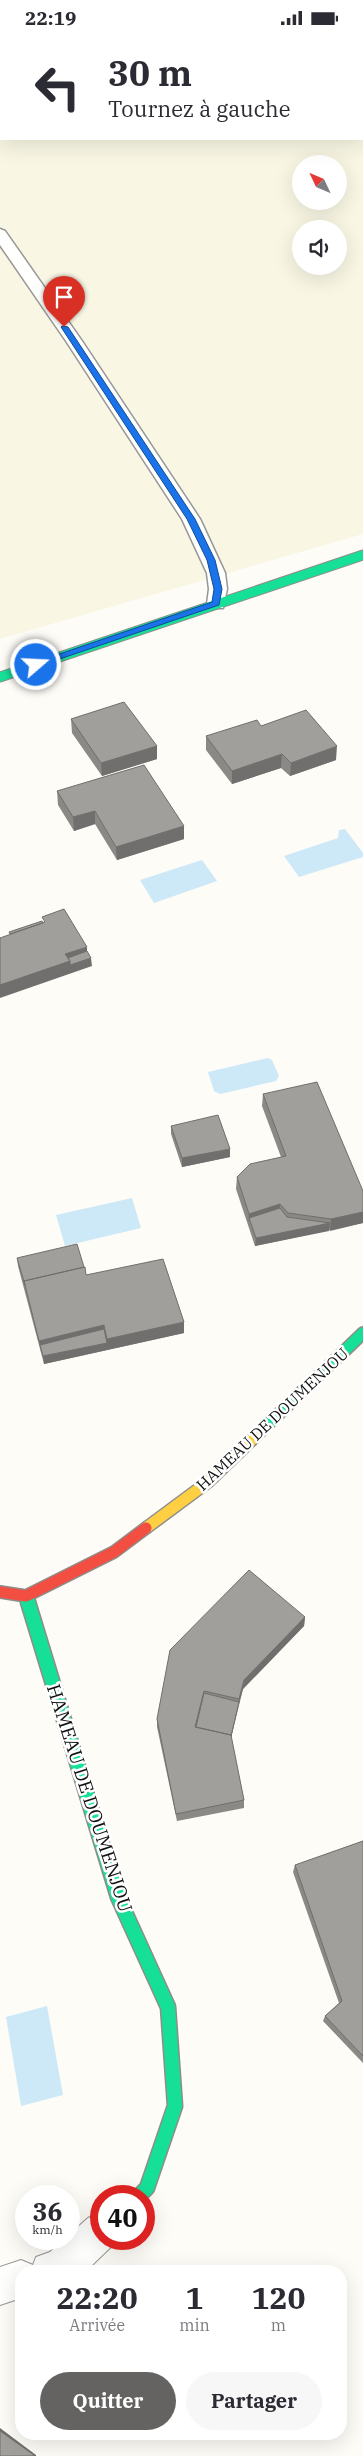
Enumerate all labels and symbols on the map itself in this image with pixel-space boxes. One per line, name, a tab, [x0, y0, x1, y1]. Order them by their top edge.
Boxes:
north arrow	[292, 155, 348, 210]
pin	[43, 276, 85, 327]
position arrow	[9, 638, 61, 690]
street label: HAMEAU DE DOUMENJOU	[192, 1343, 352, 1495]
street label: HAMEAU DE DOUMENJOU	[42, 1681, 138, 1915]
speed limit sign: 40	[90, 2185, 155, 2250]

